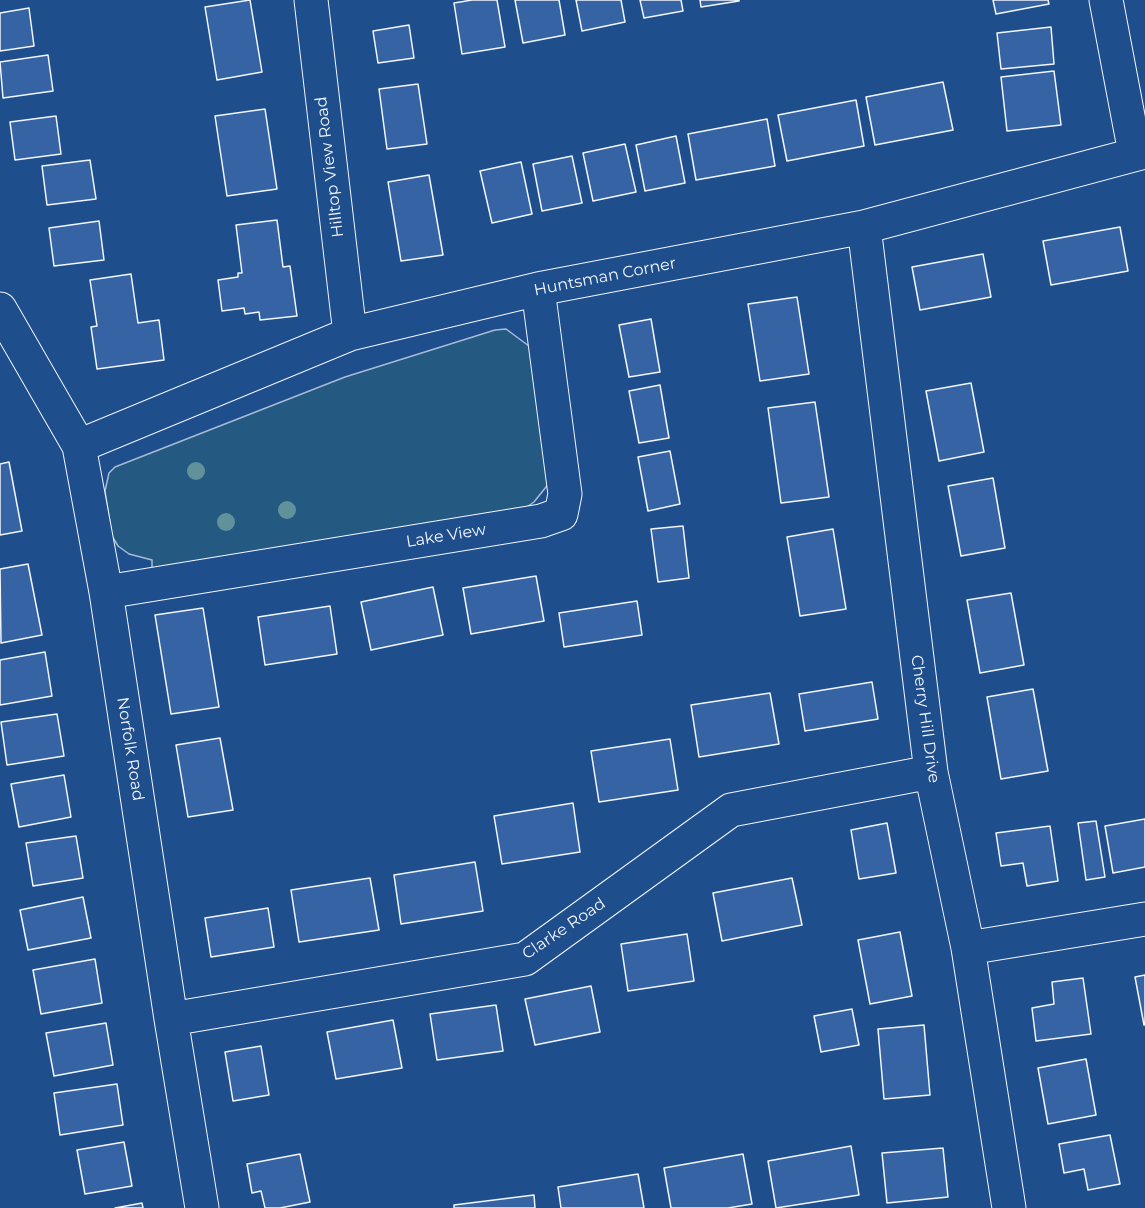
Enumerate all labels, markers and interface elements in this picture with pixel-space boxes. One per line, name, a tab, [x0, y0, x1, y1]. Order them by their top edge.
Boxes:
street label: Hilltop View Road	[312, 95, 348, 239]
street label: Huntsman Corner	[532, 254, 678, 300]
street label: Lake View	[405, 520, 487, 552]
street label: Cherry Hill Drive	[906, 654, 944, 784]
street label: Norfolk Road	[112, 696, 148, 802]
street label: Clarke Road	[519, 894, 609, 964]

